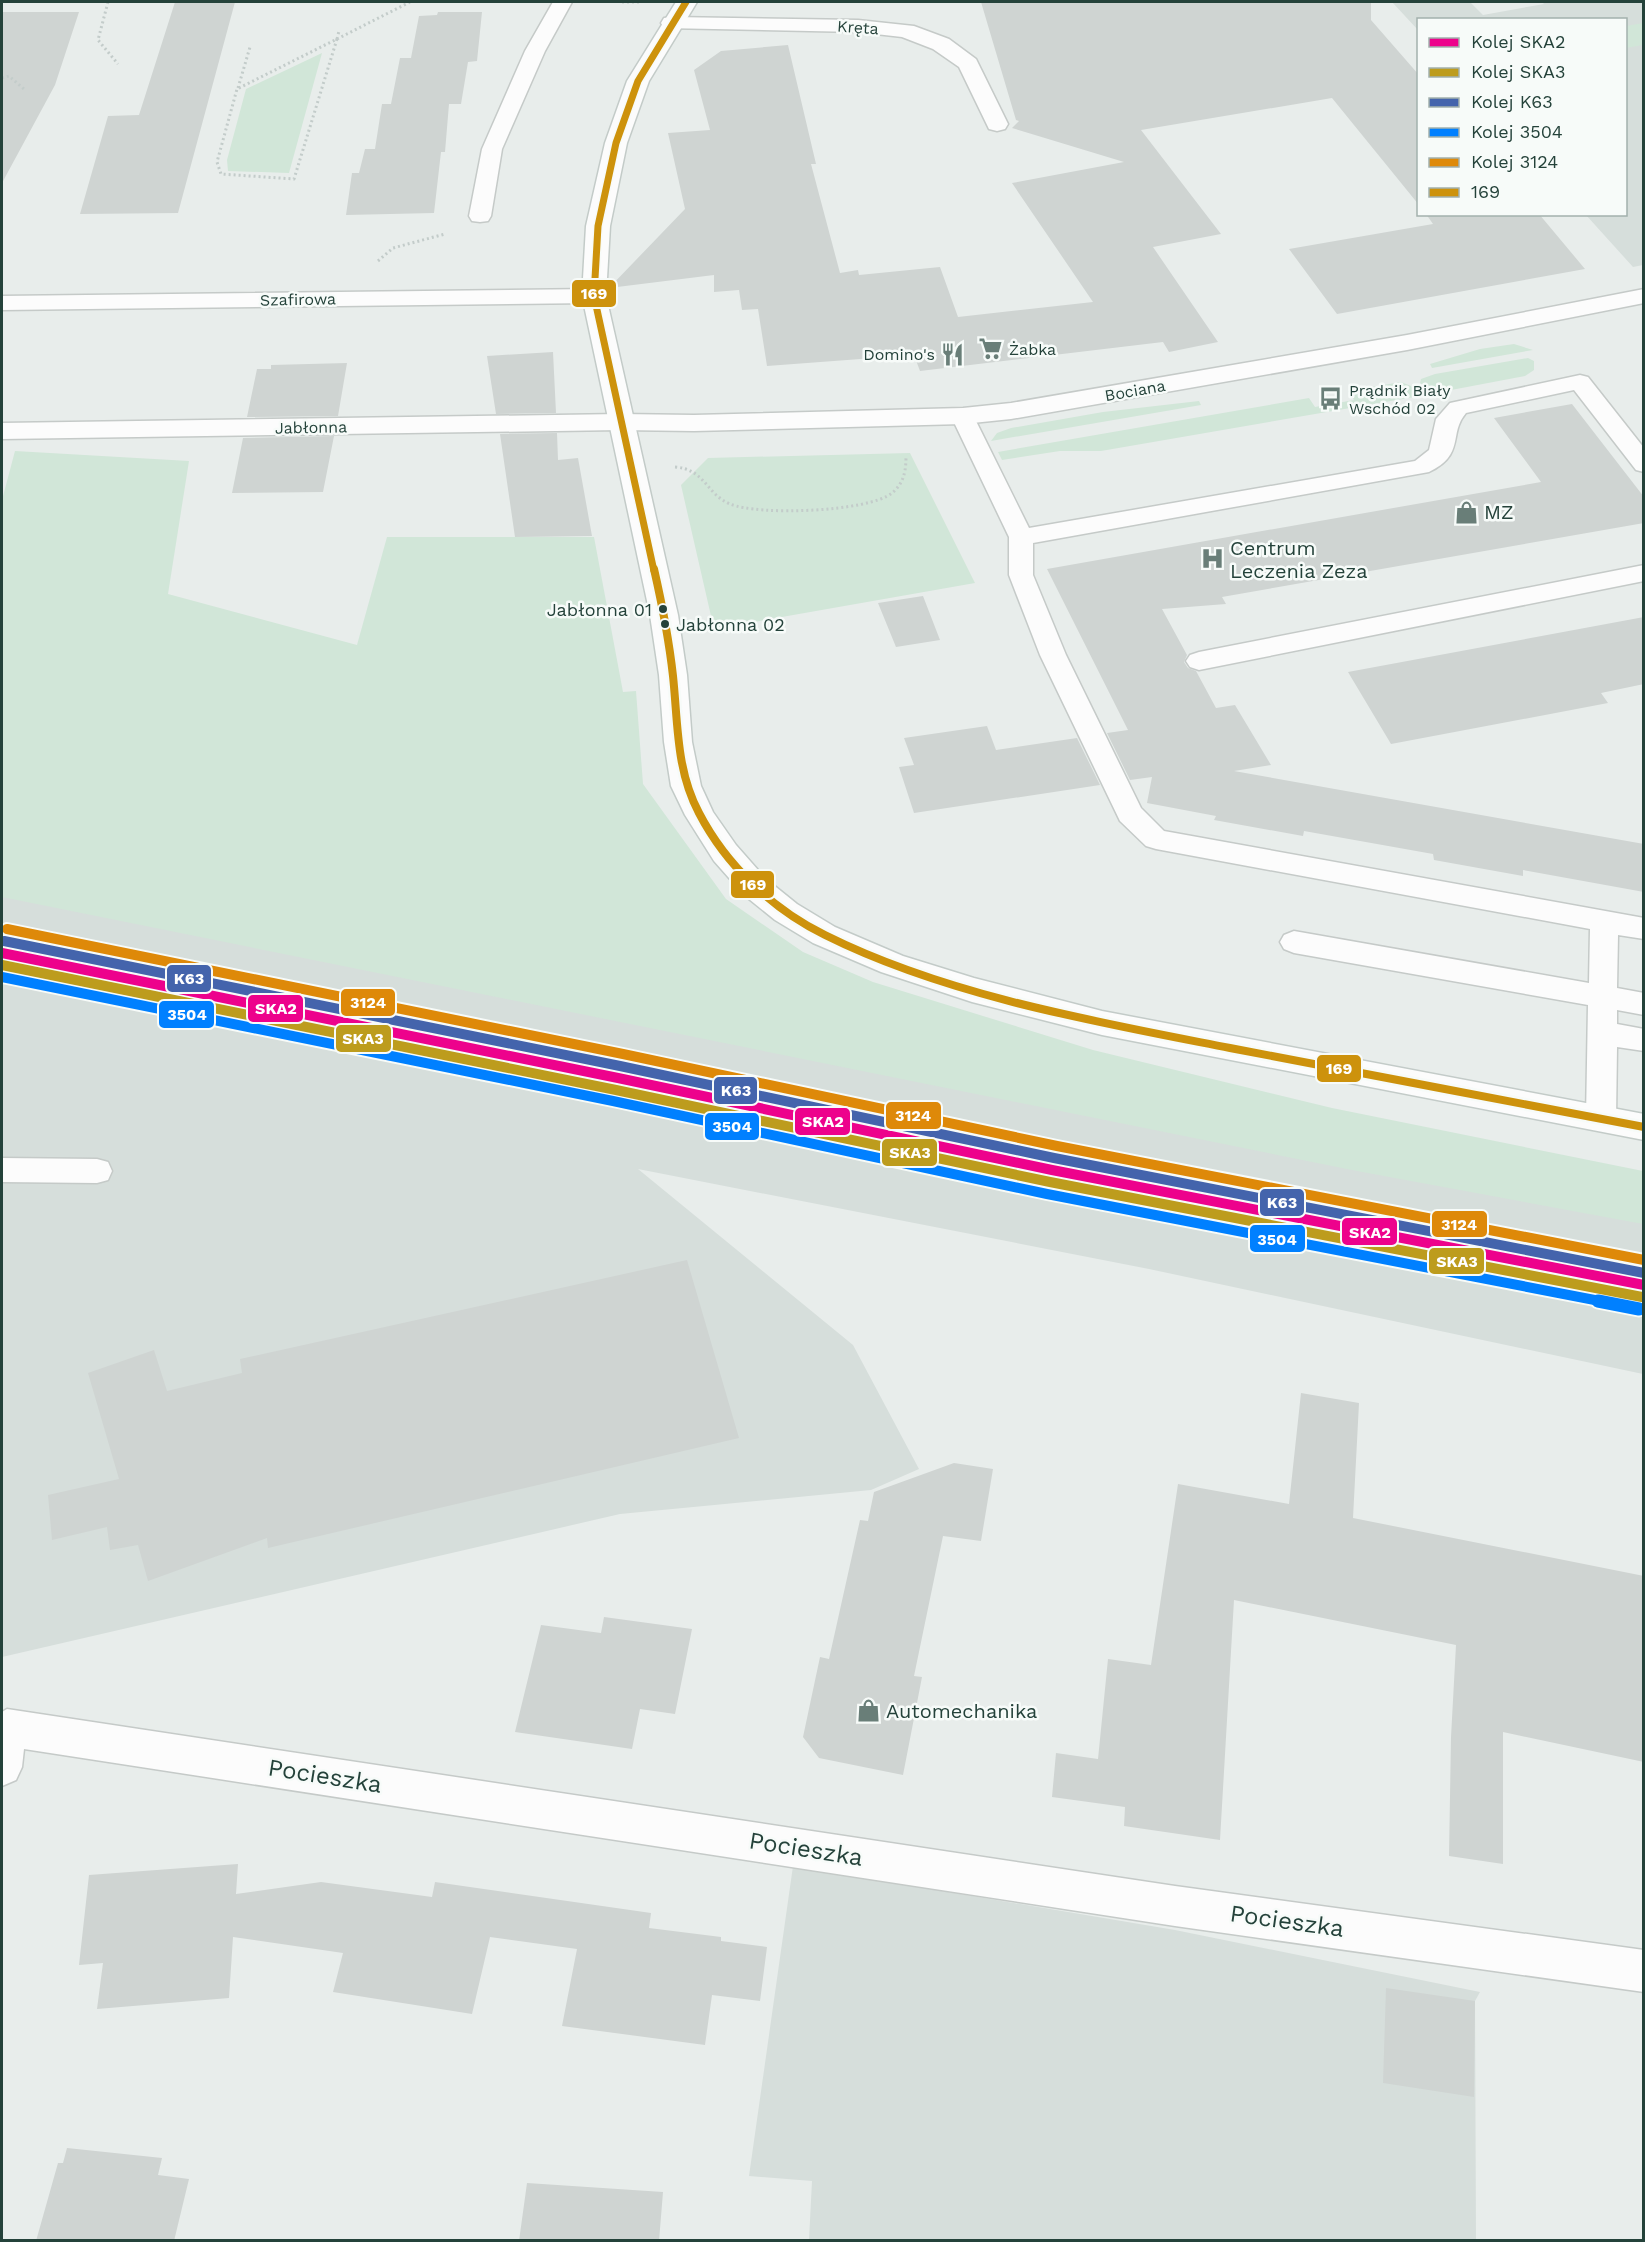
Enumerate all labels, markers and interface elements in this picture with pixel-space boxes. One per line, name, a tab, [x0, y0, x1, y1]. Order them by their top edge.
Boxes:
street label: Kręta	[837, 17, 879, 38]
legend	[1417, 18, 1627, 216]
text: Kolej SKA2	[1471, 31, 1565, 52]
text: Kolej SKA3	[1471, 61, 1565, 82]
text: Kolej K63	[1471, 91, 1553, 112]
text: Kolej 3504	[1471, 121, 1563, 142]
text: Kolej 3124	[1471, 151, 1558, 172]
text: 169	[1471, 181, 1500, 202]
line badge: 169	[571, 279, 617, 308]
text: 169	[581, 284, 607, 303]
street label: Szafirowa	[260, 289, 336, 310]
supermarket icon: Żabka	[978, 336, 1004, 362]
place label: Żabka	[1009, 340, 1056, 359]
restaurant icon: Domino's	[940, 341, 966, 367]
place label: Domino's	[863, 345, 935, 364]
street label: Bociana	[1103, 376, 1167, 405]
place label: Prądnik Biały Wschód 02	[1349, 381, 1451, 418]
bus stop icon: Prądnik Biały Wschód 02	[1318, 386, 1344, 412]
street label: Jabłonna	[275, 417, 347, 438]
shop icon: MZ	[1453, 499, 1479, 525]
place label: MZ	[1484, 500, 1514, 524]
place label: Centrum Leczenia Zeza	[1230, 536, 1368, 583]
hospital icon: Centrum Leczenia Zeza	[1199, 546, 1225, 572]
place label: Jabłonna 01	[547, 599, 652, 620]
marker: Jabłonna 01	[657, 603, 669, 615]
place label: Jabłonna 02	[676, 614, 785, 635]
marker: Jabłonna 02	[659, 618, 671, 630]
line badge: 169	[730, 870, 775, 899]
text: 169	[740, 875, 766, 894]
line badge: K63	[166, 964, 212, 993]
text: K63	[174, 969, 204, 988]
line badge: 3124	[340, 988, 396, 1017]
text: 3124	[350, 993, 386, 1012]
line badge: SKA2	[247, 994, 304, 1023]
text: SKA2	[255, 999, 297, 1018]
line badge: 3504	[158, 1000, 215, 1029]
text: 3504	[167, 1005, 207, 1024]
line badge: SKA3	[335, 1024, 392, 1053]
text: SKA3	[342, 1029, 384, 1048]
line badge: 169	[1316, 1054, 1362, 1083]
text: 169	[1326, 1059, 1352, 1078]
line badge: K63	[713, 1076, 758, 1105]
text: K63	[721, 1081, 751, 1100]
line badge: 3124	[885, 1101, 942, 1130]
text: 3124	[895, 1106, 931, 1125]
line badge: SKA2	[794, 1107, 851, 1136]
line badge: 3504	[704, 1112, 760, 1141]
text: SKA2	[802, 1112, 844, 1131]
text: 3504	[712, 1117, 752, 1136]
line badge: SKA3	[881, 1138, 938, 1167]
text: SKA3	[889, 1143, 931, 1162]
line badge: K63	[1259, 1188, 1305, 1217]
text: K63	[1267, 1193, 1297, 1212]
line badge: 3124	[1431, 1210, 1488, 1238]
text: 3124	[1441, 1215, 1477, 1234]
line badge: SKA2	[1341, 1217, 1398, 1246]
text: SKA2	[1349, 1223, 1391, 1242]
line badge: 3504	[1249, 1224, 1306, 1253]
text: 3504	[1257, 1230, 1297, 1249]
line badge: SKA3	[1428, 1247, 1485, 1275]
text: SKA3	[1436, 1252, 1478, 1271]
shop icon: Automechanika	[855, 1698, 881, 1724]
place label: Automechanika	[886, 1699, 1037, 1723]
street label: Pocieszka	[266, 1753, 384, 1799]
street label: Pocieszka	[747, 1826, 865, 1872]
street label: Pocieszka	[1228, 1899, 1346, 1943]

